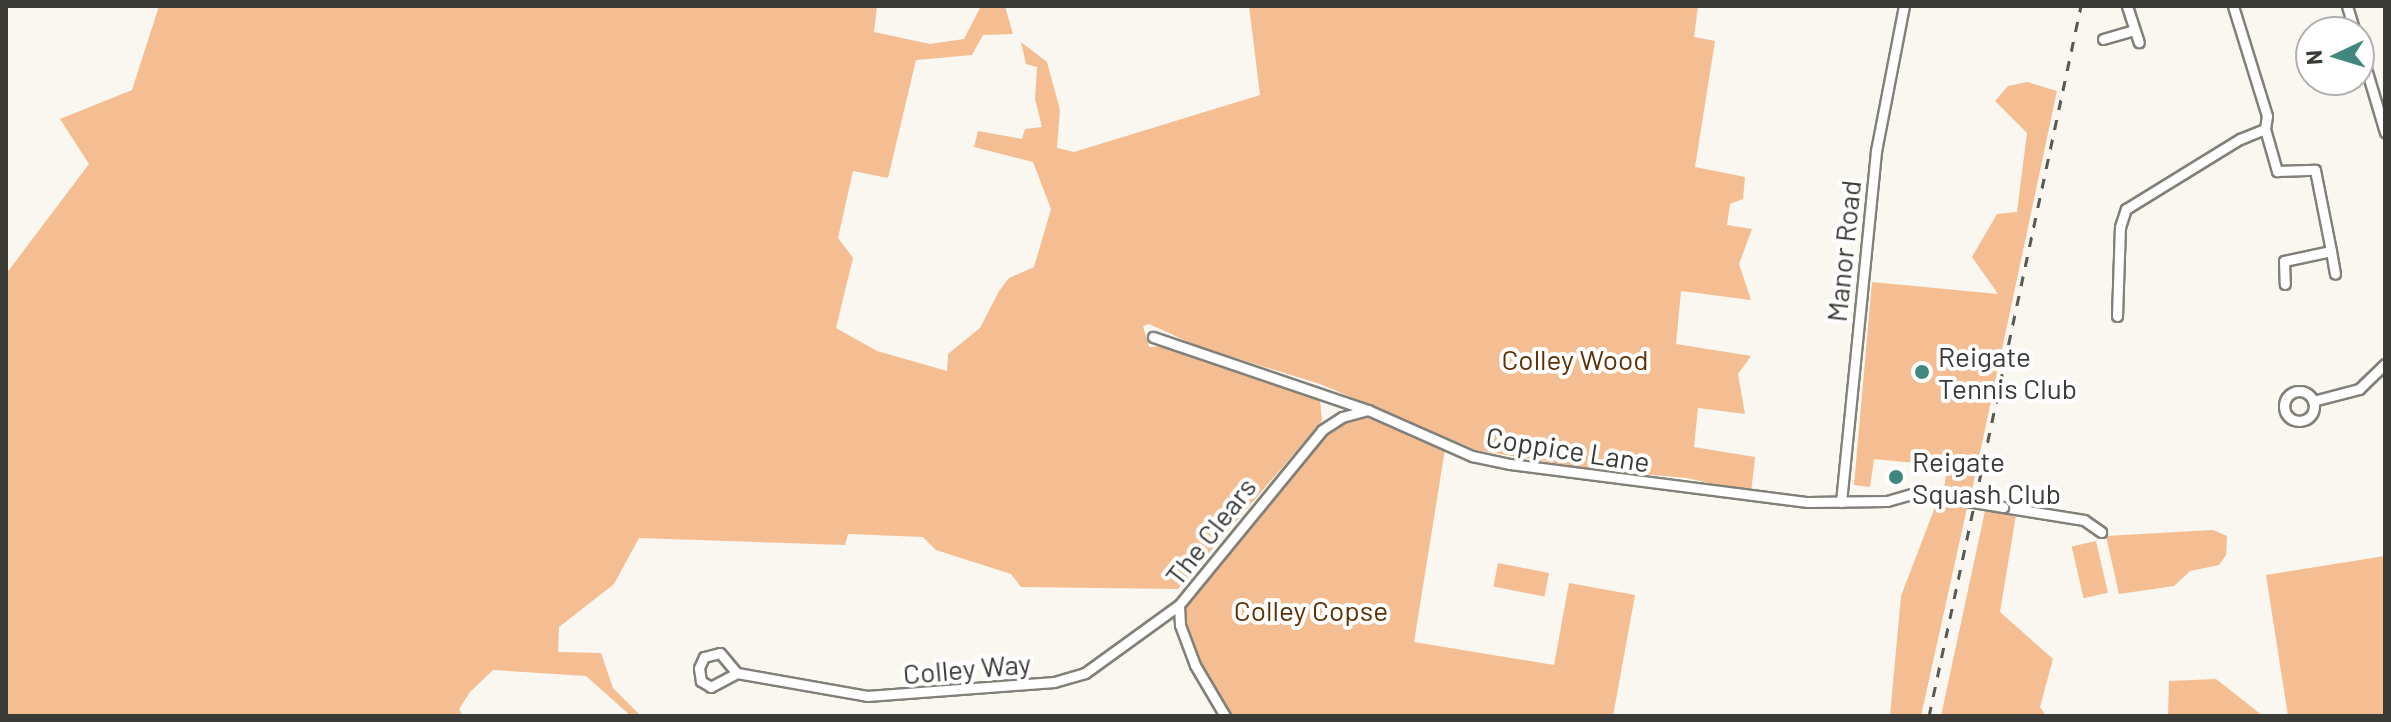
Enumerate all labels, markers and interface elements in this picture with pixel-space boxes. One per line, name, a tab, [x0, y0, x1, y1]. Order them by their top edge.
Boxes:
north arrow	[2295, 16, 2375, 96]
text: N	[2300, 49, 2327, 66]
street label: Manor Road	[1819, 179, 1867, 323]
place label: Reigate Tennis Club	[1938, 339, 2077, 405]
park label: Colley Wood	[1501, 342, 1649, 376]
marker: Reigate Tennis Club	[1913, 363, 1931, 381]
street label: Coppice Lane	[1484, 419, 1652, 479]
place label: Reigate Squash Club	[1912, 444, 2061, 510]
marker: Reigate Squash Club	[1887, 468, 1905, 486]
street label: The Clears	[1158, 470, 1262, 592]
park label: Colley Copse	[1234, 593, 1388, 627]
street label: Colley Way	[902, 646, 1032, 690]

